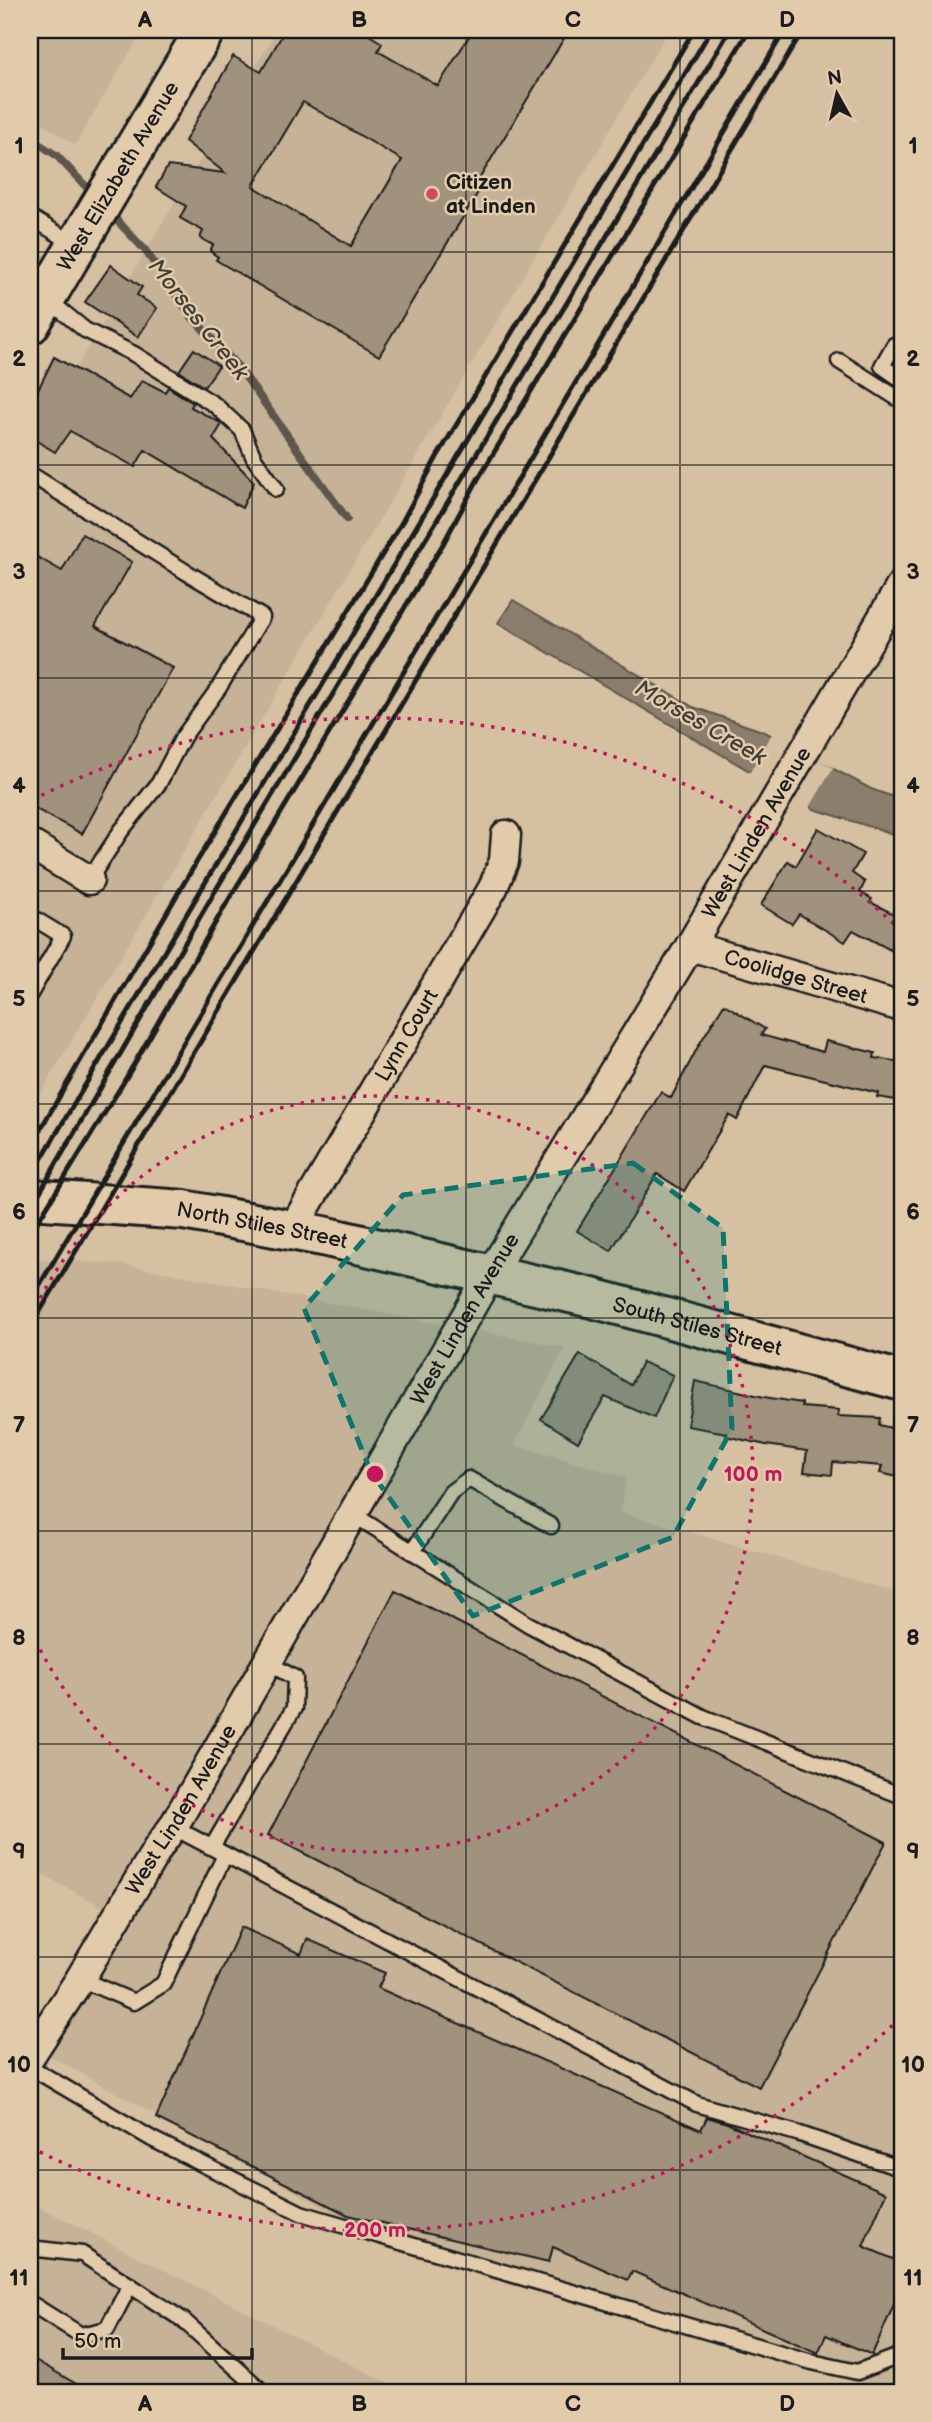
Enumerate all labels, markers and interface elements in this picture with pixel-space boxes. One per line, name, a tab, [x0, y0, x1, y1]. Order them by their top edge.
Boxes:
text: A	[137, 6, 153, 34]
text: B	[351, 6, 367, 34]
text: C	[565, 6, 581, 34]
text: D	[779, 6, 795, 34]
north arrow	[802, 60, 872, 130]
text: N	[826, 66, 844, 91]
street label: West Elizabeth Avenue	[52, 77, 185, 276]
text: 1	[14, 132, 24, 160]
text: 1	[908, 132, 918, 160]
place label: Citizen at Linden	[446, 170, 536, 219]
marker: Citizen at Linden	[424, 186, 440, 202]
water label: Morses Creek	[142, 253, 255, 387]
text: 2	[12, 345, 26, 373]
text: 2	[906, 345, 920, 373]
text: 3	[12, 558, 26, 586]
text: 3	[906, 558, 920, 586]
water label: Morses Creek	[630, 674, 772, 772]
street label: West Linden Avenue	[697, 743, 817, 923]
text: 4	[12, 772, 26, 800]
text: 4	[906, 772, 920, 800]
street label: Coolidge Street	[721, 944, 871, 1010]
street label: Lynn Court	[370, 984, 444, 1086]
text: 5	[12, 985, 26, 1013]
text: 5	[906, 985, 920, 1013]
street label: North Stiles Street	[175, 1197, 350, 1254]
text: 6	[12, 1198, 26, 1226]
text: 6	[906, 1198, 920, 1226]
street label: West Linden Avenue	[406, 1229, 525, 1409]
street label: South Stiles Street	[610, 1292, 785, 1361]
text: 7	[13, 1411, 26, 1439]
text: 7	[907, 1411, 920, 1439]
centre of rings	[363, 1462, 387, 1486]
text: 100 m	[724, 1462, 782, 1487]
text: 8	[12, 1624, 26, 1652]
text: 8	[906, 1624, 920, 1652]
street label: West Linden Avenue	[121, 1720, 242, 1900]
text: 9	[12, 1838, 26, 1866]
text: 9	[906, 1838, 920, 1866]
text: 10	[7, 2051, 31, 2079]
text: 10	[901, 2051, 925, 2079]
text: 200 m	[344, 2218, 406, 2243]
text: 11	[9, 2264, 29, 2292]
text: 11	[903, 2264, 923, 2292]
scale bar	[63, 2317, 252, 2361]
text: 50 m	[74, 2329, 121, 2354]
text: A	[137, 2390, 153, 2418]
text: B	[351, 2390, 367, 2418]
text: C	[565, 2390, 581, 2418]
text: D	[779, 2390, 795, 2418]

